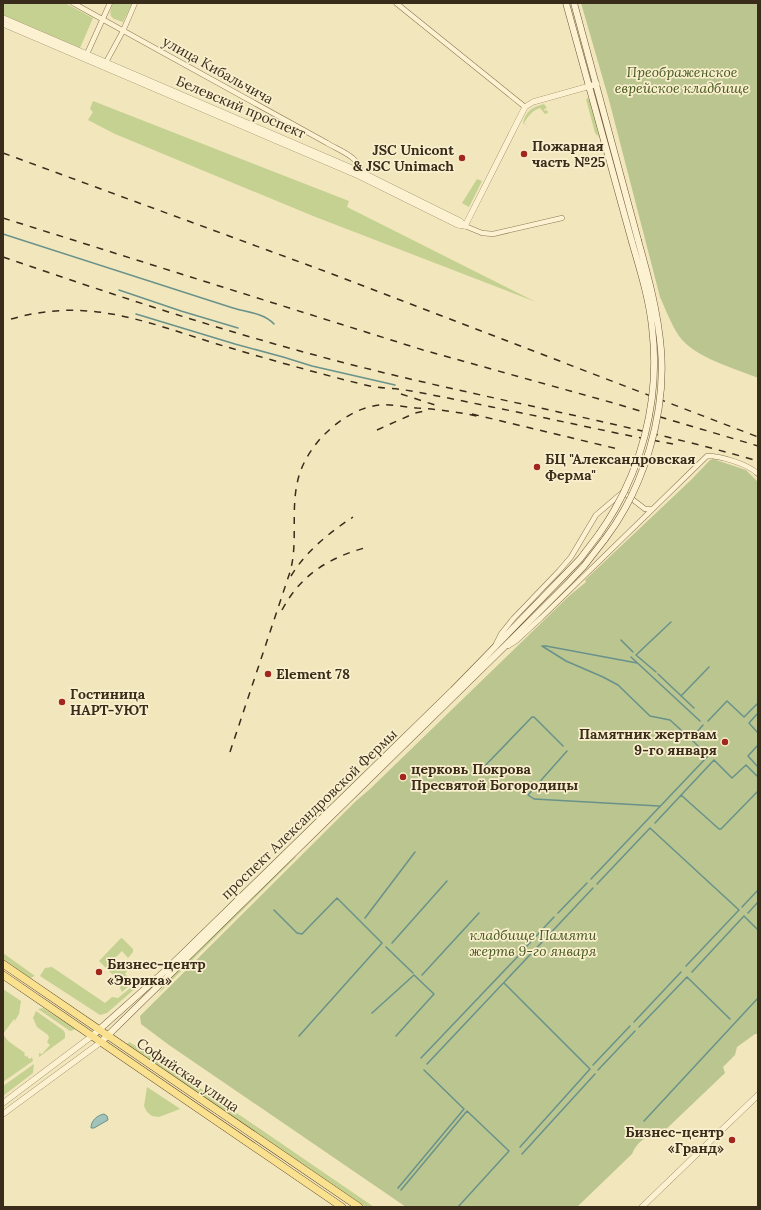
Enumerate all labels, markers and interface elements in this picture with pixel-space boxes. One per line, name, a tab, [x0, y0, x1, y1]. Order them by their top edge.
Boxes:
street label: улица Кибальчича	[159, 32, 277, 108]
park label: Преображенское еврейское кладбище	[615, 63, 749, 97]
street label: Белевский проспект	[174, 72, 309, 142]
place label: Пожарная часть №25	[532, 137, 606, 171]
place label: JSC Unicont & JSC Unimach	[353, 141, 454, 175]
marker: Пожарная часть №25	[519, 149, 529, 159]
marker: JSC Unicont & JSC Unimach	[457, 153, 467, 163]
place label: БЦ "Александровская Ферма"	[545, 450, 696, 484]
marker: БЦ "Александровская Ферма"	[532, 462, 542, 472]
place label: Element 78	[276, 665, 350, 683]
marker: Element 78	[263, 669, 273, 679]
place label: Гостиница НАРТ-УЮТ	[70, 685, 148, 719]
marker: Гостиница НАРТ-УЮТ	[57, 697, 67, 707]
street label: проспект Александровской Фермы	[217, 725, 401, 903]
place label: Памятник жертвам 9-го января	[579, 725, 717, 759]
marker: Памятник жертвам 9-го января	[720, 737, 730, 747]
place label: церковь Покрова Пресвятой Богородицы	[411, 760, 578, 794]
marker: церковь Покрова Пресвятой Богородицы	[398, 772, 408, 782]
park label: кладбище Памяти жертв 9-го января	[469, 926, 597, 960]
place label: Бизнес-центр «Эврика»	[107, 955, 206, 989]
marker: Бизнес-центр «Эврика»	[94, 967, 104, 977]
street label: Софийская улица	[133, 1034, 243, 1116]
place label: Бизнес-центр «Гранд»	[625, 1123, 724, 1157]
marker: Бизнес-центр «Гранд»	[727, 1135, 737, 1145]

